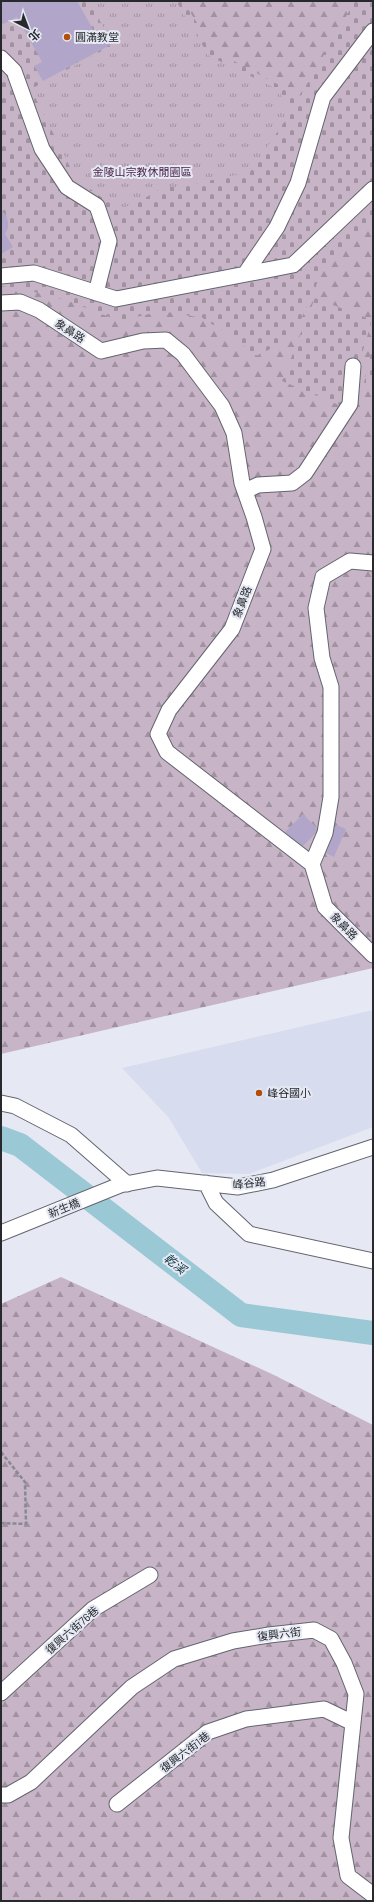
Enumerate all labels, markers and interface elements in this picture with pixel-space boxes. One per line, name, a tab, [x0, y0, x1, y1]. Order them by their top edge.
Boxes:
north arrow	[8, 8, 48, 48]
text: 北	[27, 27, 43, 44]
place label: 圓滿教堂	[75, 30, 119, 43]
marker: 圓滿教堂	[62, 32, 72, 42]
park label: 金陵山宗教休閒園區	[93, 165, 192, 178]
street label: 象鼻路	[53, 316, 88, 345]
street label: 象鼻路	[230, 584, 254, 620]
street label: 象鼻路	[328, 909, 361, 942]
place label: 峰谷國小	[267, 1086, 311, 1099]
marker: 峰谷國小	[254, 1088, 264, 1098]
street label: 峰谷路	[232, 1174, 266, 1191]
street label: 新生橋	[46, 1195, 82, 1220]
water label: 乾溪	[162, 1250, 191, 1277]
street label: 復興六街76巷	[43, 1603, 101, 1656]
street label: 復興六街	[256, 1624, 302, 1643]
street label: 復興六街1巷	[157, 1729, 212, 1775]

